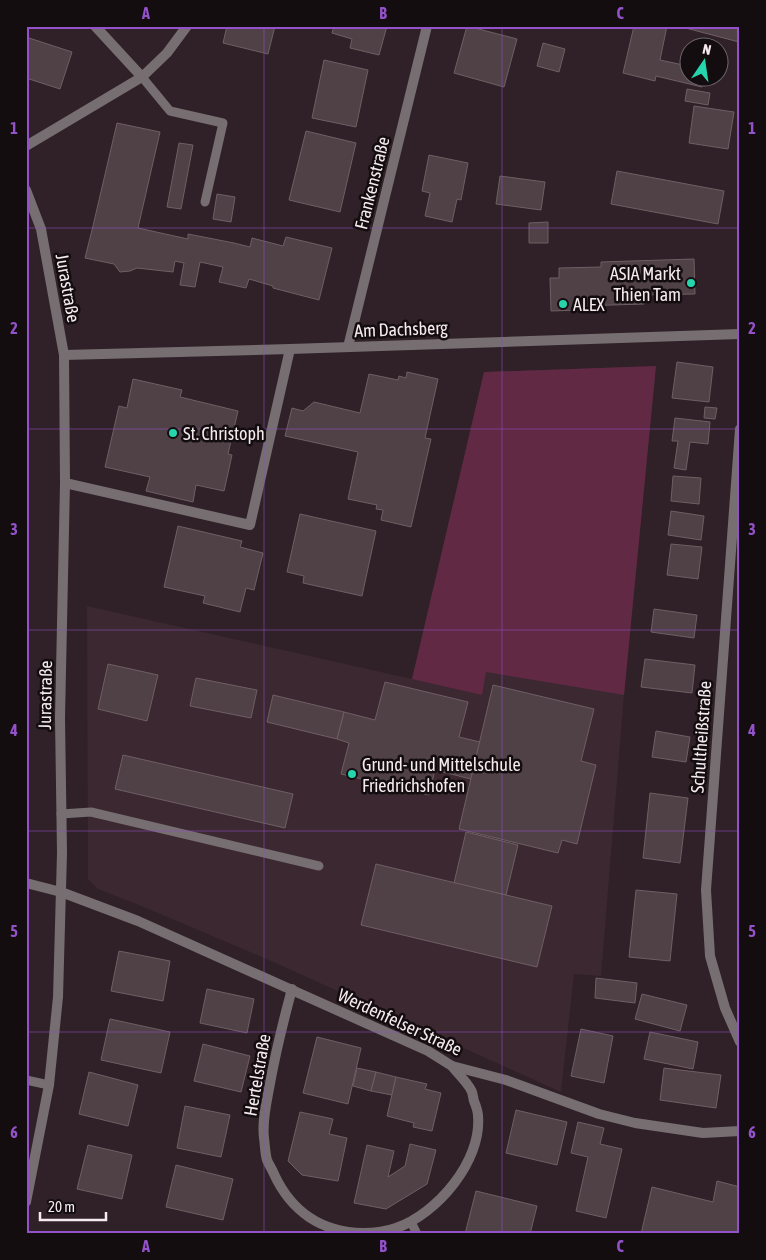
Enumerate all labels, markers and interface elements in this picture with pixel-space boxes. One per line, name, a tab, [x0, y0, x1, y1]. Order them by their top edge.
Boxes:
text: A	[141, 4, 150, 22]
text: B	[379, 4, 387, 22]
text: C	[616, 4, 624, 22]
north arrow	[678, 38, 728, 88]
text: N	[701, 41, 713, 58]
text: 1	[10, 119, 18, 137]
text: 1	[748, 119, 756, 137]
street label: Frankenstraße	[350, 134, 394, 232]
street label: Jurastraße	[52, 252, 84, 324]
place label: ASIA Markt Thien Tam	[610, 263, 681, 305]
marker: ASIA Markt Thien Tam	[685, 277, 697, 289]
place label: ALEX	[573, 294, 605, 315]
marker: ALEX	[557, 298, 569, 310]
street label: Am Dachsberg	[354, 317, 448, 341]
text: 2	[10, 319, 18, 337]
text: 2	[748, 319, 756, 337]
place label: St. Christoph	[183, 423, 265, 444]
marker: St. Christoph	[167, 427, 179, 439]
text: 3	[10, 520, 18, 538]
text: 3	[748, 520, 756, 538]
street label: Jurastraße	[34, 660, 56, 730]
street label: Schultheißstraße	[687, 680, 715, 794]
text: 4	[9, 721, 18, 739]
text: 4	[747, 721, 756, 739]
place label: Grund- und Mittelschule Friedrichshofen	[362, 754, 521, 796]
marker: Grund- und Mittelschule Friedrichshofen	[346, 768, 358, 780]
text: 5	[10, 922, 18, 940]
text: 5	[748, 922, 756, 940]
street label: Werdenfelser Straße	[335, 984, 465, 1060]
street label: Hertelstraße	[239, 1032, 275, 1118]
text: 6	[10, 1123, 18, 1141]
text: 6	[748, 1123, 756, 1141]
scale bar	[40, 1190, 106, 1222]
text: 20 m	[48, 1198, 75, 1215]
text: A	[141, 1237, 150, 1255]
text: B	[379, 1237, 387, 1255]
text: C	[616, 1237, 624, 1255]

